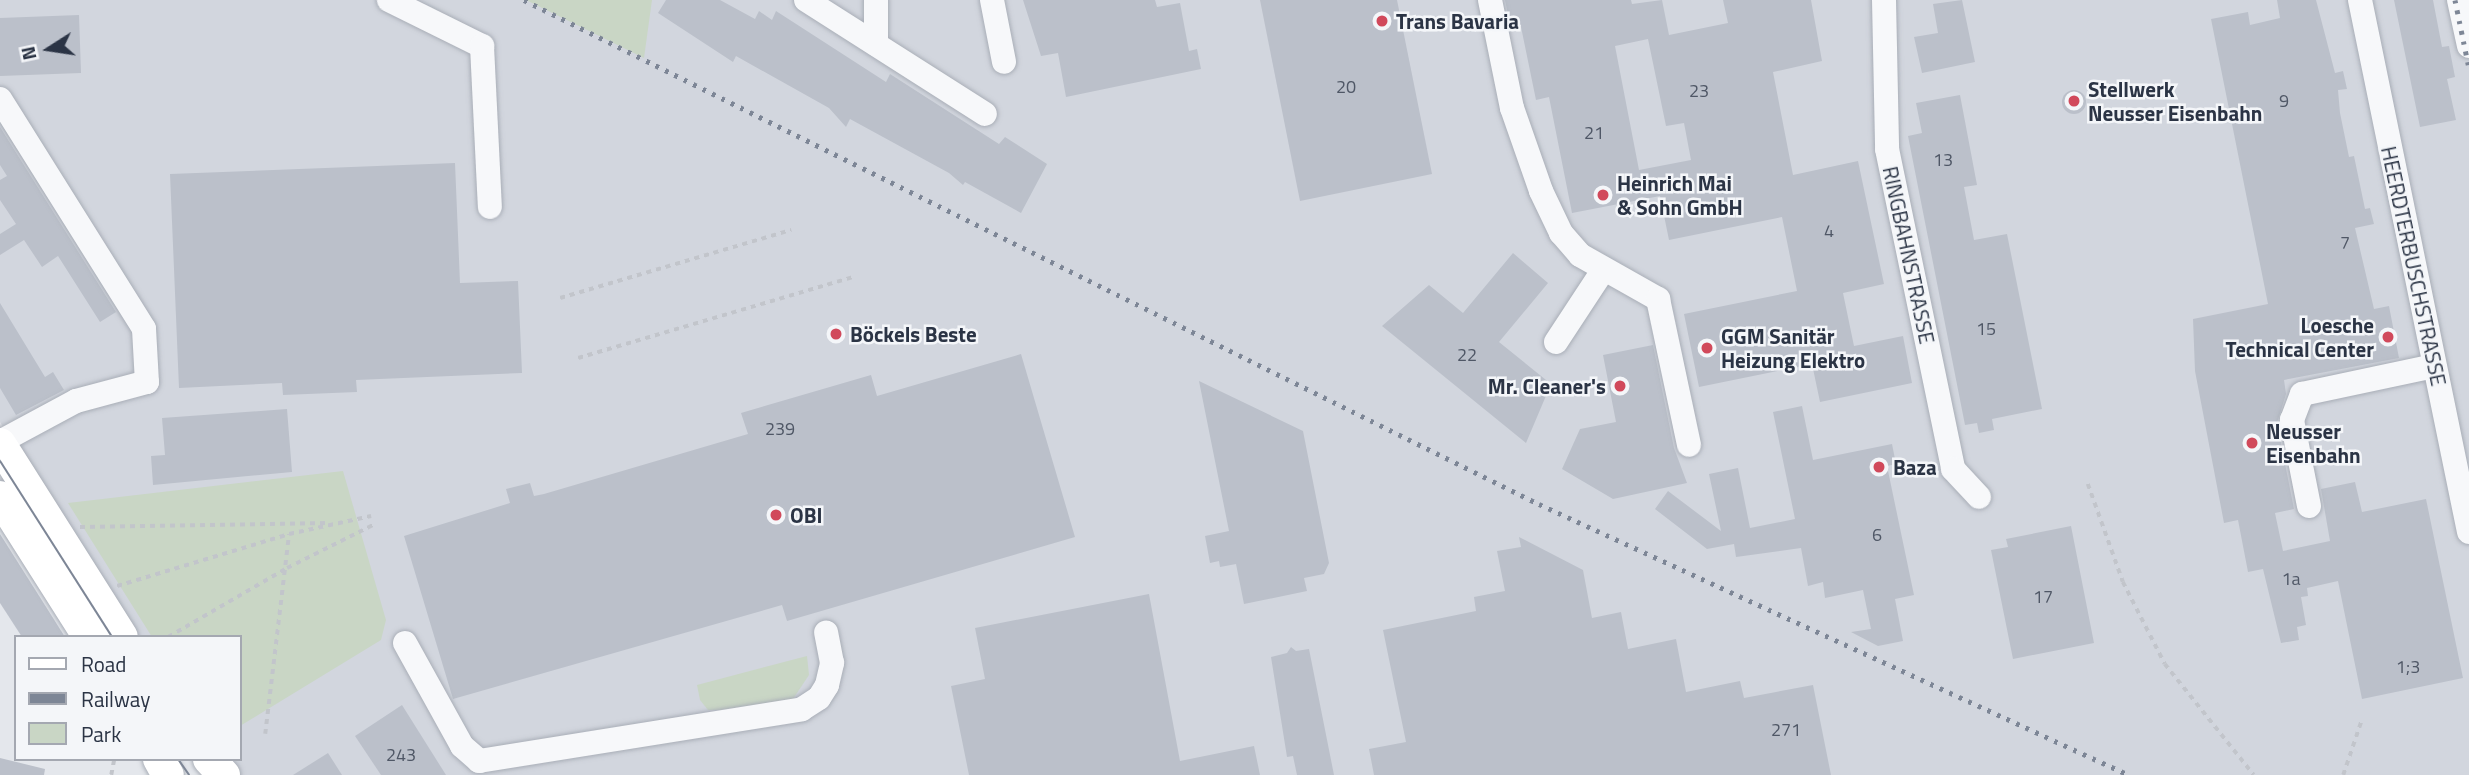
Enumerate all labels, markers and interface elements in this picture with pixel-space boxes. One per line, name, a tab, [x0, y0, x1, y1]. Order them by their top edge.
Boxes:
place label: Trans Bavaria	[1396, 8, 1519, 34]
marker: Trans Bavaria	[1374, 13, 1390, 29]
north arrow	[14, 14, 84, 84]
text: N	[12, 44, 44, 63]
house number: 20	[1336, 76, 1356, 98]
place label: Stellwerk Neusser Eisenbahn	[2088, 76, 2262, 126]
house number: 23	[1689, 80, 1709, 102]
house number: 9	[2279, 90, 2289, 112]
marker: Stellwerk Neusser Eisenbahn	[2066, 93, 2082, 109]
house number: 21	[1584, 122, 1604, 144]
street label: HEERDTERBUSCHSTRASSE	[2376, 144, 2452, 388]
house number: 13	[1933, 149, 1953, 171]
street label: RINGBAHNSTRASSE	[1878, 164, 1940, 346]
place label: Heinrich Mai & Sohn GmbH	[1617, 170, 1743, 220]
marker: Heinrich Mai & Sohn GmbH	[1595, 187, 1611, 203]
house number: 4	[1824, 220, 1834, 242]
house number: 7	[2340, 232, 2350, 254]
place label: Loesche Technical Center	[2226, 312, 2374, 362]
house number: 15	[1976, 318, 1996, 340]
place label: Böckels Beste	[850, 321, 977, 347]
place label: GGM Sanitär Heizung Elektro	[1721, 323, 1865, 373]
marker: Böckels Beste	[828, 326, 844, 342]
marker: Loesche Technical Center	[2380, 329, 2396, 345]
marker: GGM Sanitär Heizung Elektro	[1699, 340, 1715, 356]
house number: 22	[1457, 344, 1477, 366]
place label: Mr. Cleaner's	[1488, 373, 1606, 399]
marker: Mr. Cleaner's	[1612, 378, 1628, 394]
house number: 239	[765, 418, 795, 440]
place label: Neusser Eisenbahn	[2266, 418, 2361, 468]
marker: Neusser Eisenbahn	[2244, 435, 2260, 451]
place label: Baza	[1893, 454, 1937, 480]
marker: Baza	[1871, 459, 1887, 475]
place label: OBI	[790, 502, 822, 528]
marker: OBI	[768, 507, 784, 523]
house number: 6	[1872, 524, 1882, 546]
house number: 1a	[2281, 568, 2301, 590]
house number: 17	[2033, 586, 2053, 608]
legend	[14, 635, 242, 761]
text: Road	[81, 648, 126, 680]
house number: 1;3	[2396, 656, 2420, 678]
text: Railway	[81, 683, 150, 715]
text: Park	[81, 718, 121, 750]
house number: 271	[1771, 719, 1801, 741]
house number: 243	[386, 744, 416, 766]

